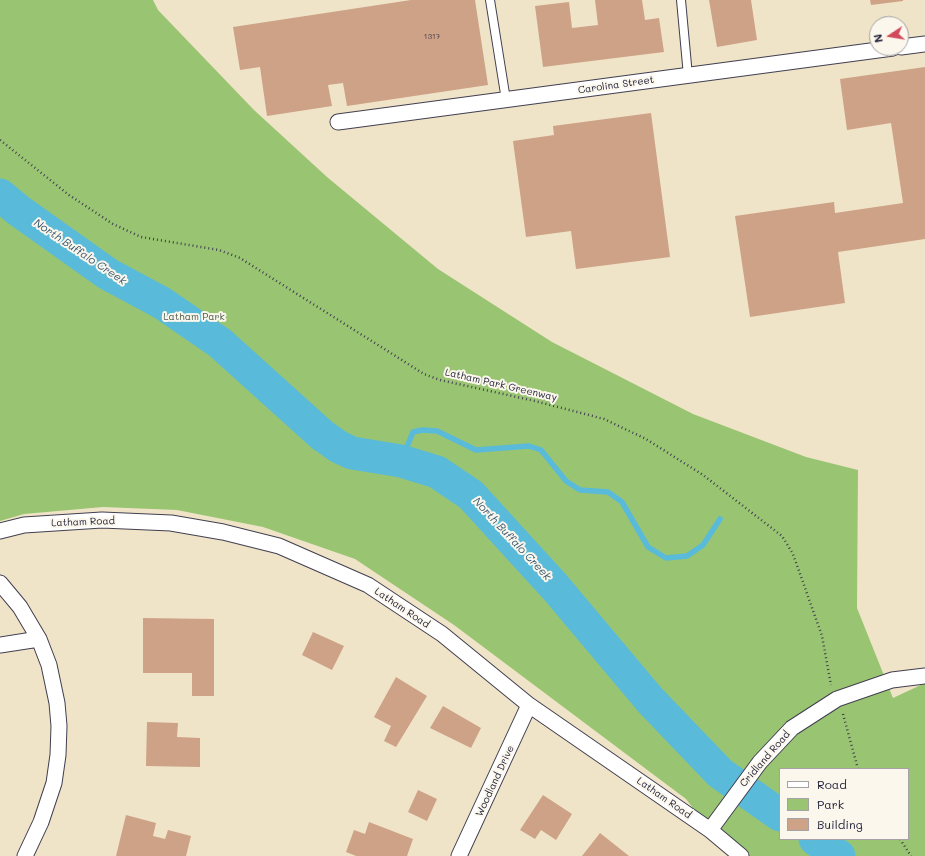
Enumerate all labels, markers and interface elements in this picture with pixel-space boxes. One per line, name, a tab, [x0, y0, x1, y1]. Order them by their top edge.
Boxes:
north arrow	[869, 16, 909, 56]
house number: 1317	[424, 32, 440, 42]
text: N	[870, 33, 886, 44]
street label: Carolina Street	[577, 74, 655, 96]
water label: North Buffalo Creek	[31, 216, 129, 288]
park label: Latham Park	[163, 311, 225, 323]
street label: Latham Park Greenway	[444, 366, 558, 404]
water label: North Buffalo Creek	[470, 495, 554, 583]
street label: Latham Road	[51, 515, 115, 529]
street label: Latham Road	[372, 585, 432, 631]
street label: Cridland Road	[737, 729, 793, 789]
street label: Woodland Drive	[473, 743, 517, 819]
legend	[779, 768, 909, 840]
street label: Latham Road	[634, 775, 694, 821]
text: Road	[817, 776, 847, 792]
text: Park	[817, 796, 844, 812]
text: Building	[817, 816, 863, 832]

